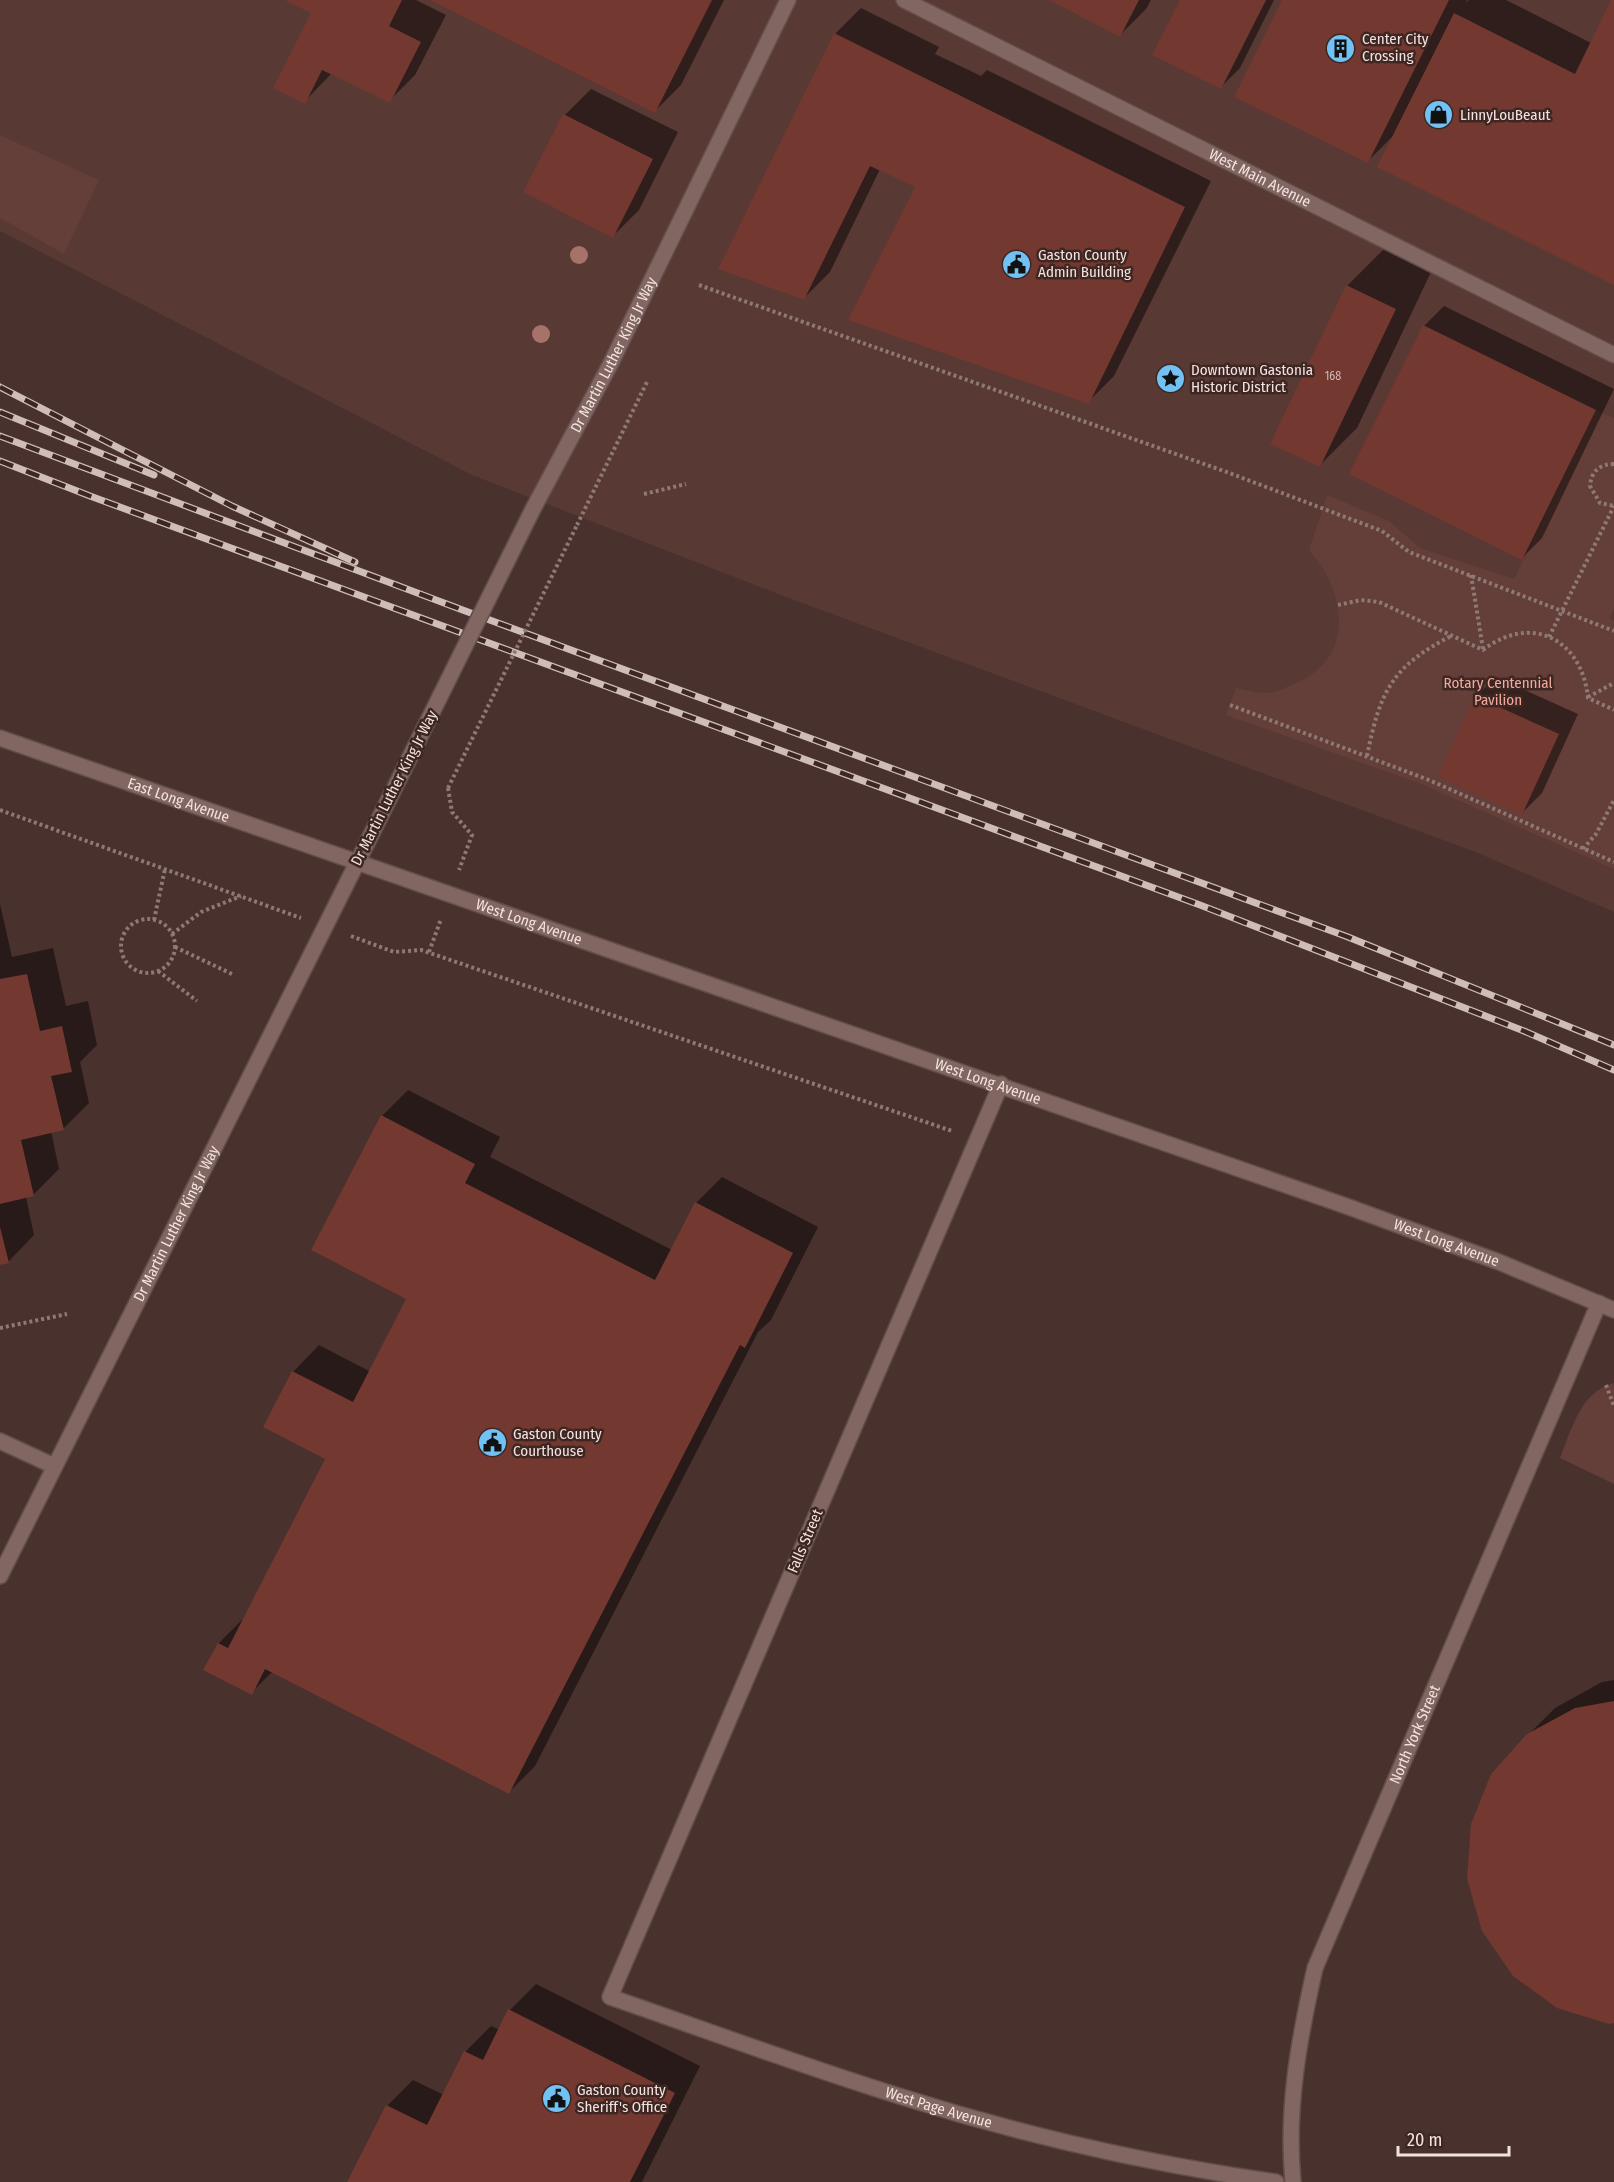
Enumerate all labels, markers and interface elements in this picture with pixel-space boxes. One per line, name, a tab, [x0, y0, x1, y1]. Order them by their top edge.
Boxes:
place label: Center City Crossing	[1362, 30, 1429, 65]
building icon: Center City Crossing	[1325, 32, 1357, 64]
shop icon: LinnyLouBeaut	[1423, 99, 1455, 131]
place label: LinnyLouBeaut	[1460, 106, 1551, 124]
street label: West Main Avenue	[1206, 145, 1314, 211]
place label: Gaston County Admin Building	[1038, 246, 1131, 281]
public building icon: Gaston County Admin Building	[1001, 248, 1033, 280]
street label: Dr Martin Luther King Jr Way	[567, 274, 661, 436]
place label: Downtown Gastonia Historic District	[1191, 361, 1313, 396]
place icon: Downtown Gastonia Historic District	[1154, 363, 1186, 395]
house number: 168	[1325, 369, 1341, 383]
park label: Rotary Centennial Pavilion	[1444, 674, 1552, 709]
street label: Dr Martin Luther King Jr Way	[347, 707, 441, 869]
street label: East Long Avenue	[125, 774, 232, 826]
street label: West Long Avenue	[473, 895, 584, 949]
street label: West Long Avenue	[933, 1055, 1043, 1108]
street label: Dr Martin Luther King Jr Way	[130, 1143, 223, 1305]
street label: West Long Avenue	[1391, 1215, 1502, 1270]
place label: Gaston County Courthouse	[513, 1425, 602, 1460]
public building icon: Gaston County Courthouse	[476, 1427, 508, 1459]
street label: Falls Street	[784, 1506, 827, 1576]
street label: North York Street	[1386, 1682, 1444, 1787]
place label: Gaston County Sheriff's Office	[577, 2081, 667, 2116]
public building icon: Gaston County Sheriff's Office	[540, 2083, 572, 2115]
street label: West Page Avenue	[883, 2083, 994, 2132]
scale bar	[1398, 2119, 1509, 2157]
text: 20 m	[1407, 2129, 1442, 2151]

